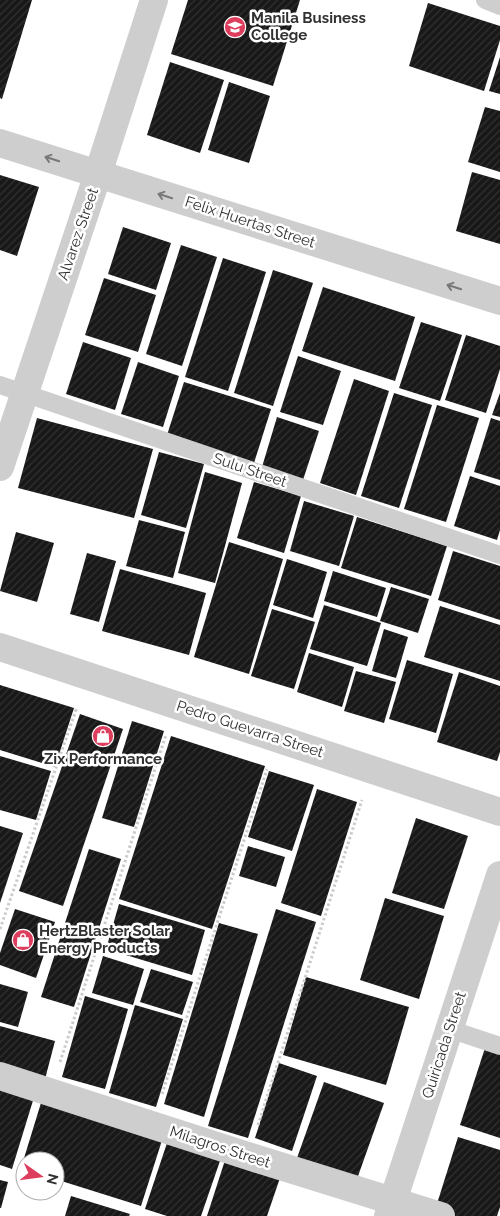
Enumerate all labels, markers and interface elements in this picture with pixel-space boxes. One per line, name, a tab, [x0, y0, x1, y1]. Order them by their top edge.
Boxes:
place label: Manila Business College	[251, 9, 366, 44]
school or university icon: Manila Business College	[223, 15, 247, 39]
one-way arrow	[44, 154, 60, 164]
street label: Alvarez Street	[54, 185, 102, 283]
one-way arrow	[157, 190, 173, 200]
street label: Felix Huertas Street	[183, 192, 317, 252]
one-way arrow	[446, 281, 462, 291]
street label: Sulu Street	[211, 449, 289, 491]
street label: Pedro Guevarra Street	[174, 697, 326, 761]
shop icon: Zix Performance	[91, 724, 115, 748]
place label: Zix Performance	[44, 750, 162, 768]
place label: HertzBlaster Solar Energy Products	[39, 922, 170, 957]
shop icon: HertzBlaster Solar Energy Products	[11, 928, 35, 952]
street label: Quiricada Street	[418, 989, 470, 1101]
street label: Milagros Street	[167, 1122, 273, 1172]
north arrow	[15, 1151, 65, 1201]
text: N	[44, 1172, 62, 1186]

